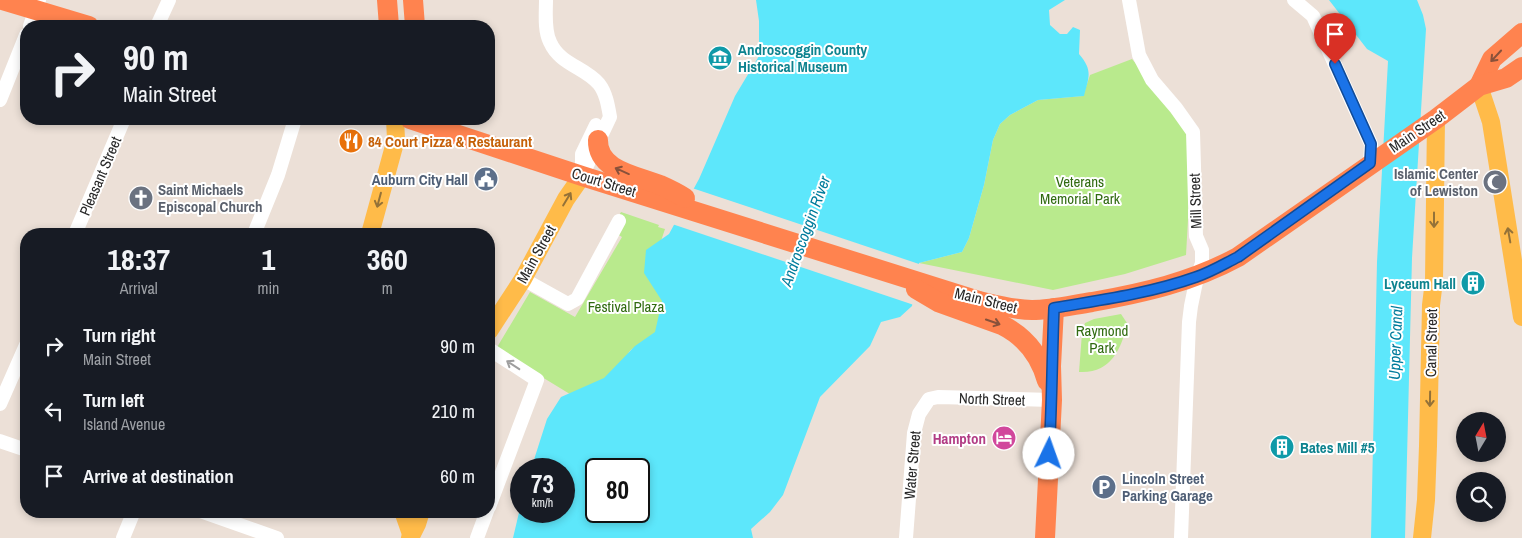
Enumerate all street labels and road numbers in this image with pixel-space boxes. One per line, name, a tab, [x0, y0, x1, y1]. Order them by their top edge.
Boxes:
street label: Main Street	[1385, 104, 1450, 157]
street label: Pleasant Street	[74, 133, 126, 219]
street label: Court Street	[569, 162, 639, 202]
street label: Mill Street	[1184, 172, 1206, 229]
street label: Main Street	[511, 221, 561, 287]
street label: Main Street	[953, 282, 1020, 318]
street label: Canal Street	[1420, 308, 1442, 377]
street label: North Street	[958, 387, 1026, 411]
street label: Water Street	[899, 429, 925, 500]

